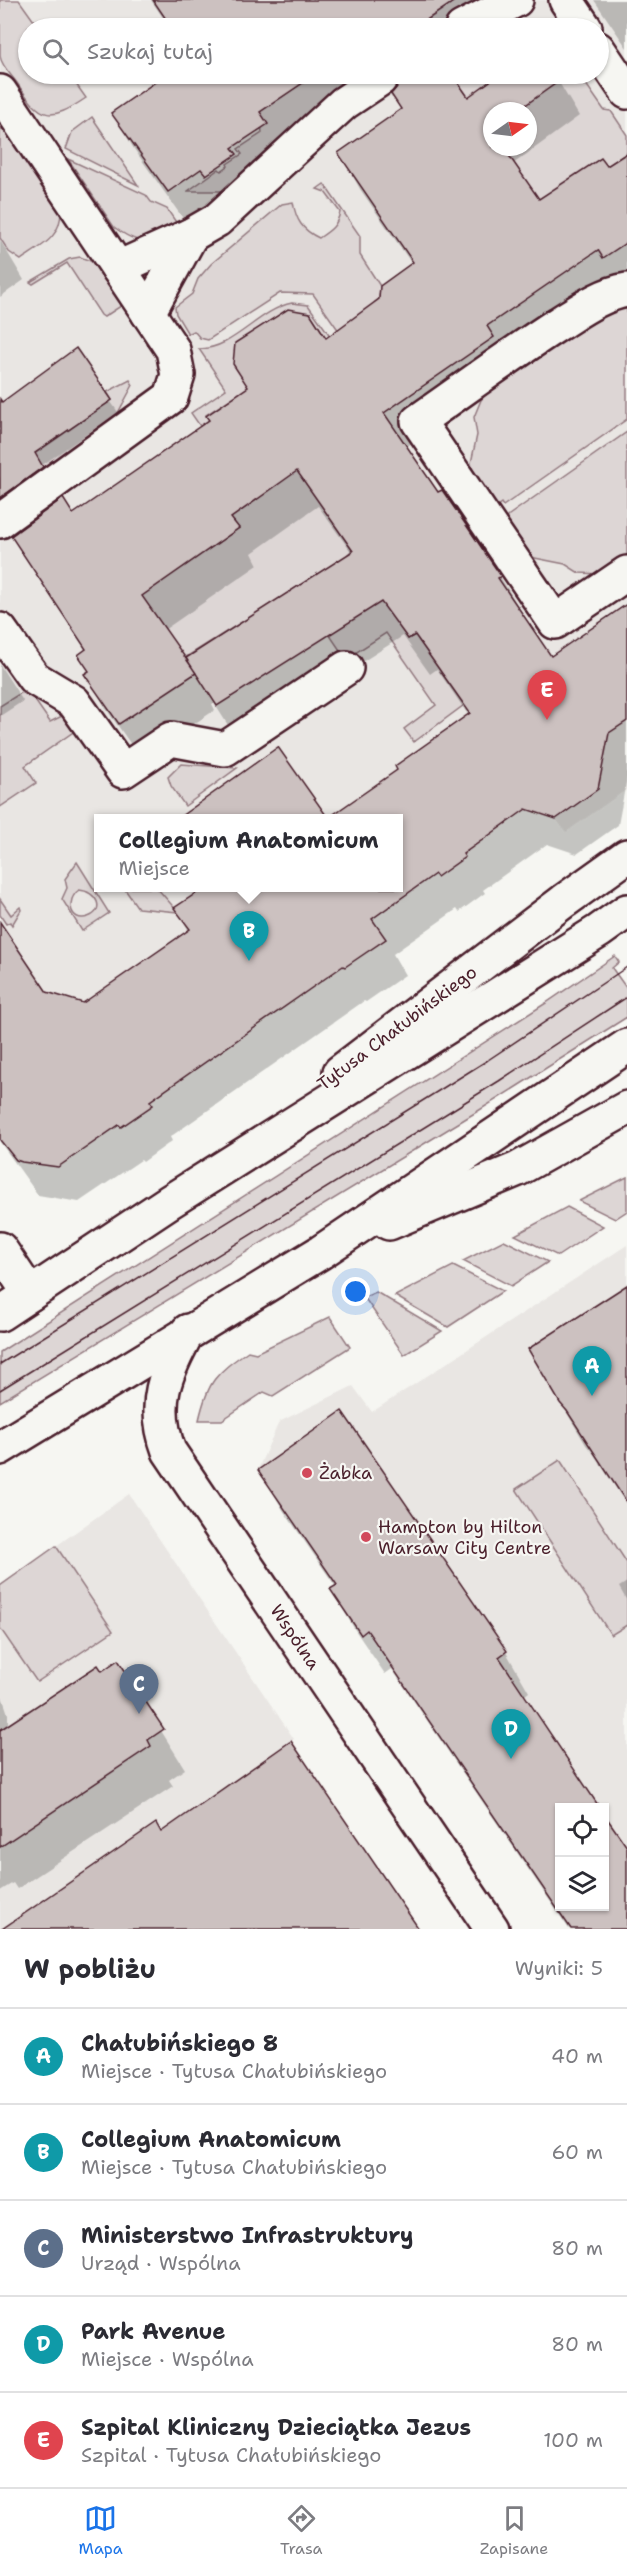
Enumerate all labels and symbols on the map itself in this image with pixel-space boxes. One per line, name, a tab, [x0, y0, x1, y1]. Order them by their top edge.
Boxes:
north arrow	[483, 102, 537, 156]
pin: E	[528, 670, 566, 720]
pin: B	[230, 912, 268, 961]
street label: Tytusa Chałubińskiego	[312, 960, 482, 1096]
your location	[341, 1277, 370, 1306]
pin: A	[572, 1346, 612, 1396]
place label: Żabka	[319, 1461, 372, 1485]
marker: Żabka	[300, 1466, 314, 1480]
place label: Hampton by Hilton Warsaw City Centre	[378, 1515, 551, 1560]
marker: Hampton by Hilton Warsaw City Centre	[359, 1530, 373, 1544]
street label: Wspólna	[264, 1600, 326, 1674]
pin: C	[120, 1664, 158, 1714]
pin: D	[492, 1710, 530, 1759]

